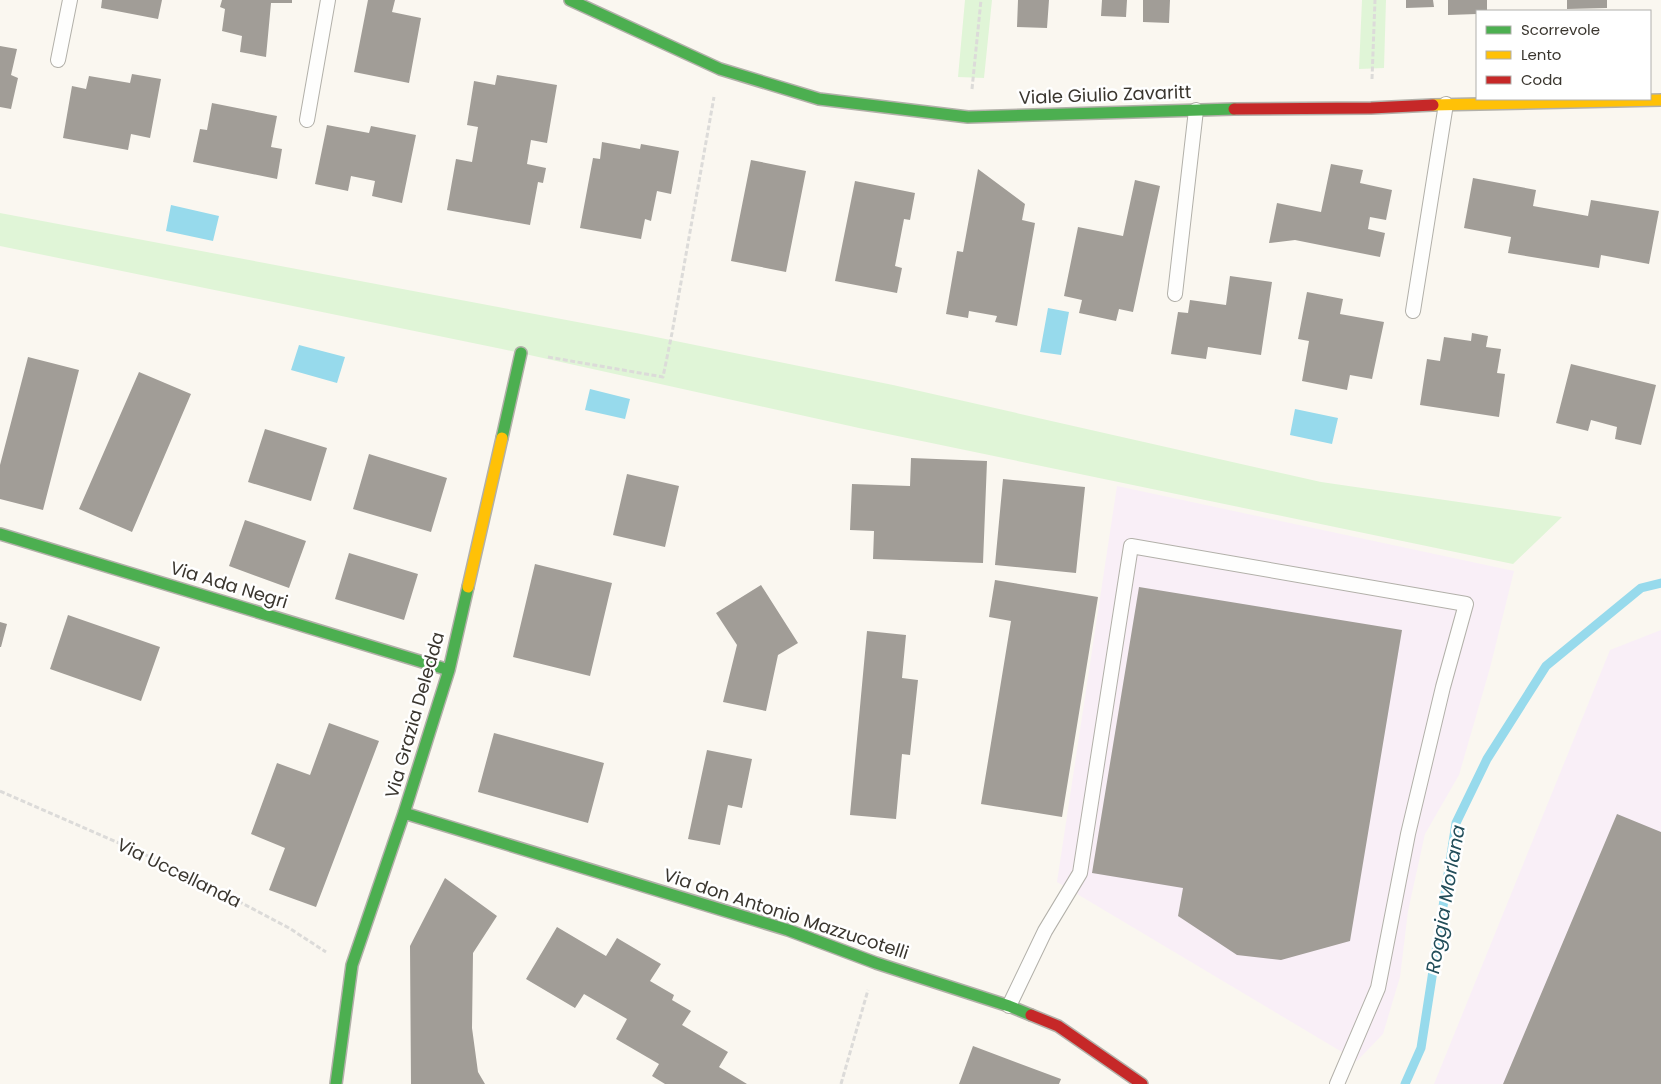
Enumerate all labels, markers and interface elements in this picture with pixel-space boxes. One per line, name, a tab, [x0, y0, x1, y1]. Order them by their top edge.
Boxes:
legend	[1476, 10, 1651, 100]
text: Scorrevole	[1521, 19, 1600, 40]
text: Lento	[1521, 44, 1561, 65]
text: Coda	[1521, 69, 1562, 90]
street label: Viale Giulio Zavaritt	[1018, 79, 1192, 110]
street label: Via Ada Negri	[167, 555, 291, 614]
street label: Via Grazia Deledda	[379, 629, 450, 801]
water label: Roggia Morlana	[1419, 822, 1472, 976]
street label: Via Uccellanda	[113, 832, 246, 914]
street label: Via don Antonio Mazzucotelli	[660, 862, 912, 965]

